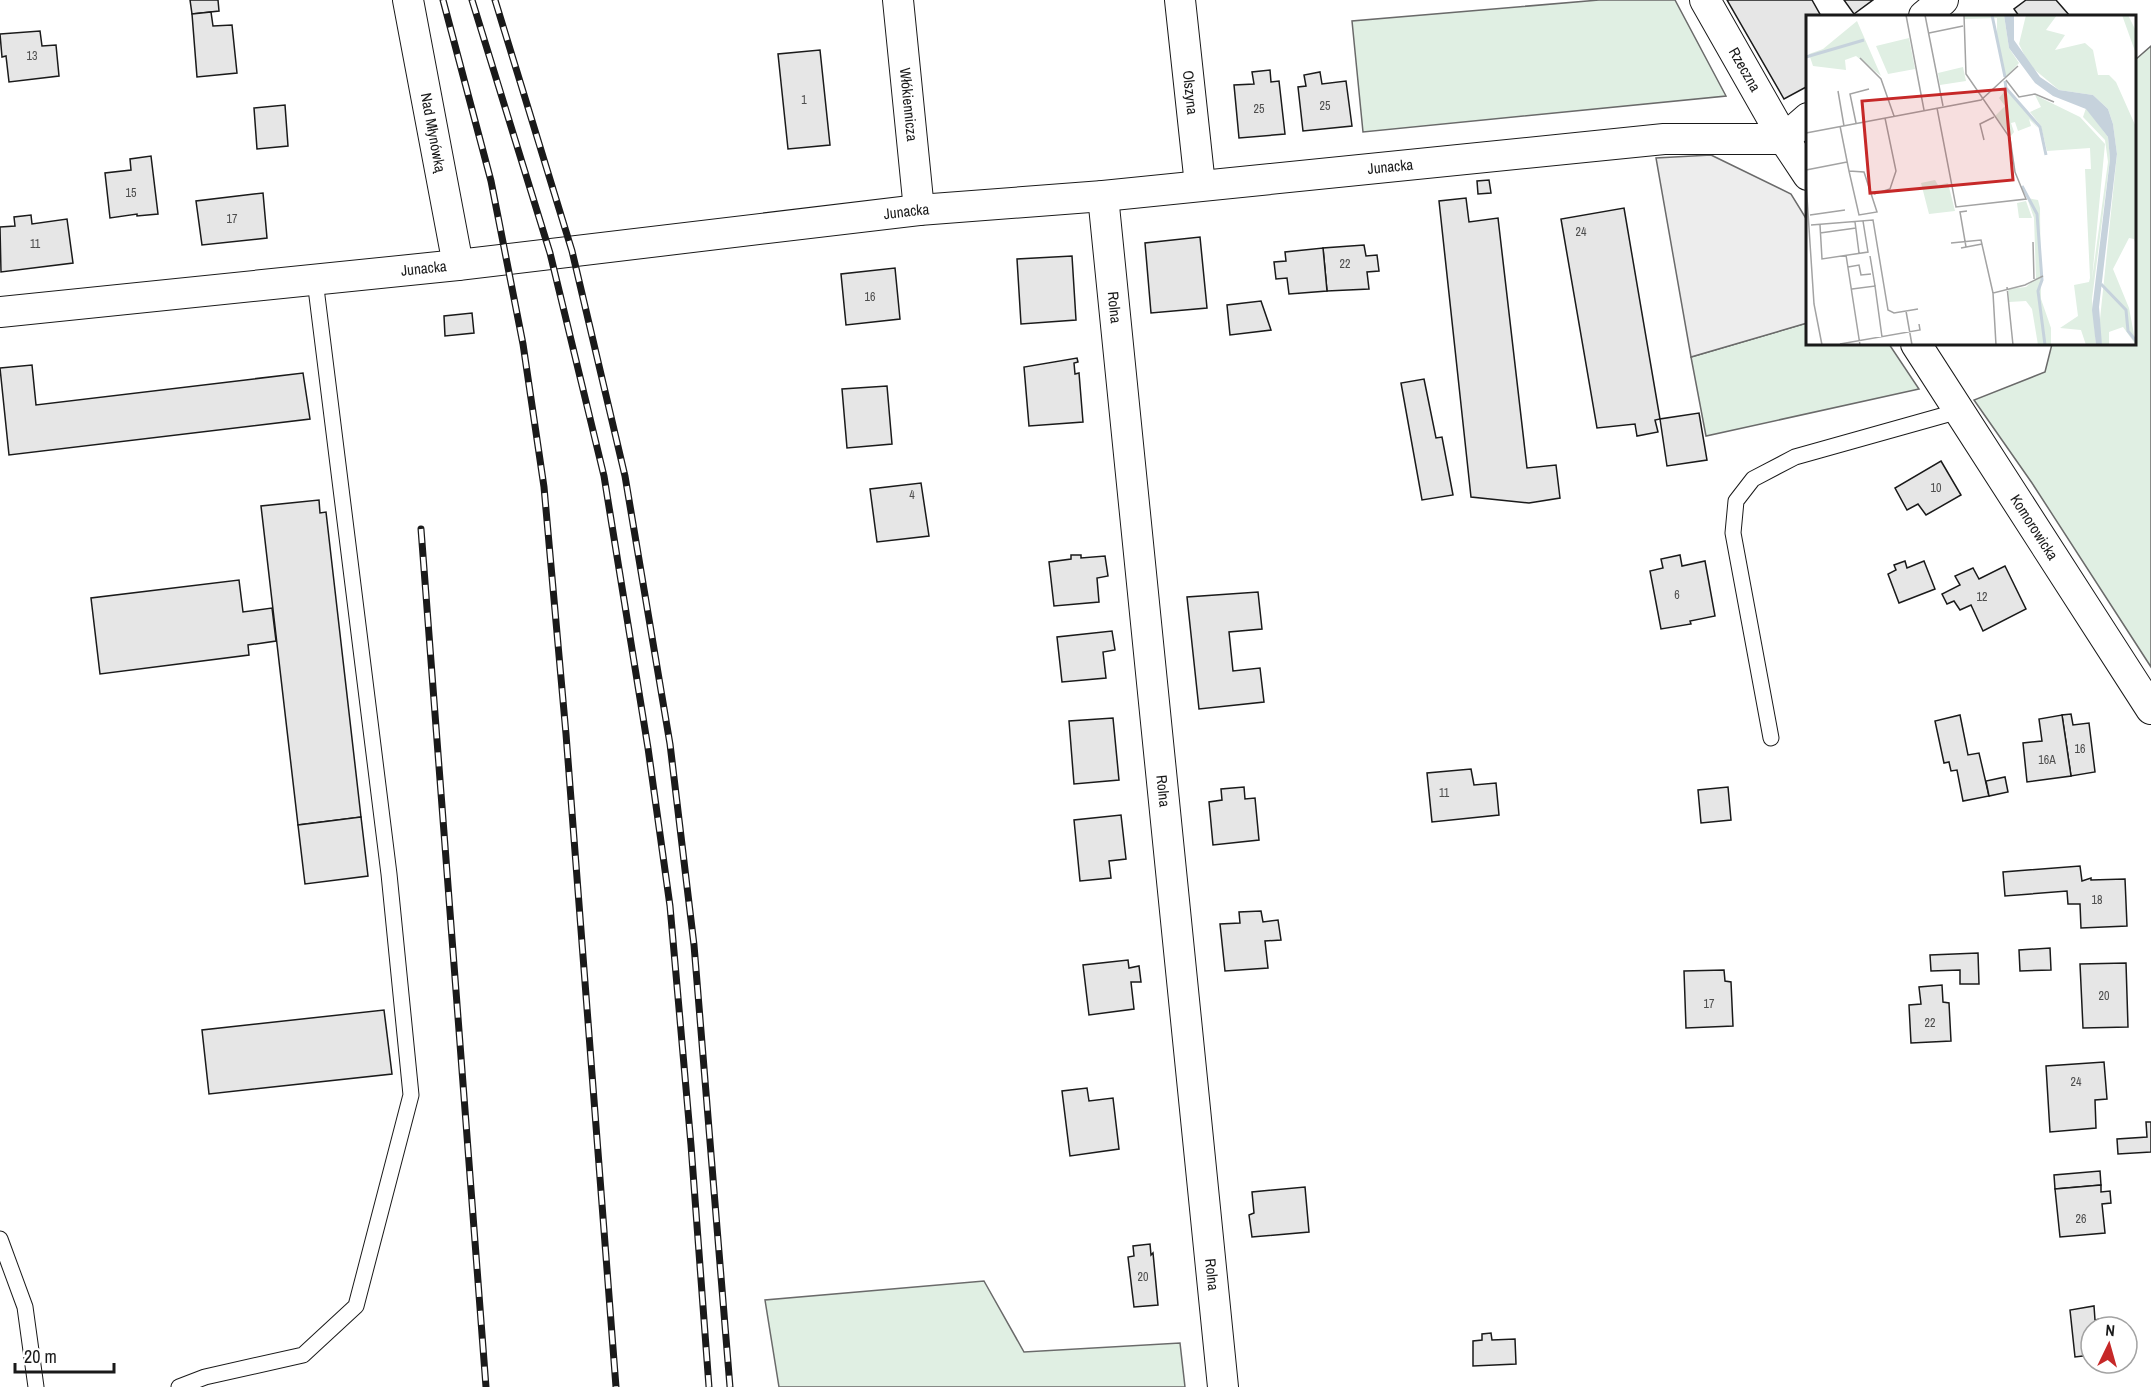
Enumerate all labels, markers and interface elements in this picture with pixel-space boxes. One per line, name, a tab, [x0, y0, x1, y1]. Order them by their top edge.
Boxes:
inset map	[1806, 15, 2136, 345]
street label: Rzeczna	[1724, 43, 1766, 95]
house number: 13	[27, 48, 37, 64]
street label: Włókiennicza	[895, 67, 923, 142]
street label: Olszyna	[1178, 69, 1203, 116]
street label: Nad Młynówką	[416, 91, 452, 175]
house number: 1	[801, 92, 807, 108]
house number: 25	[1320, 98, 1331, 114]
house number: 25	[1254, 101, 1265, 117]
street label: Junacka	[1366, 154, 1414, 179]
house number: 15	[126, 185, 137, 201]
street label: Junacka	[882, 198, 930, 224]
house number: 17	[227, 211, 238, 227]
house number: 24	[1576, 224, 1587, 240]
house number: 11	[30, 236, 41, 252]
street label: Junacka	[400, 255, 448, 281]
house number: 22	[1340, 256, 1350, 272]
house number: 16	[865, 289, 875, 305]
street label: Rolna	[1103, 290, 1127, 325]
house number: 10	[1931, 480, 1941, 496]
house number: 4	[909, 487, 915, 503]
street label: Komorowicka	[2005, 490, 2064, 564]
house number: 6	[1674, 587, 1680, 603]
house number: 12	[1977, 589, 1987, 605]
house number: 16	[2075, 741, 2085, 757]
house number: 16A	[2038, 752, 2056, 768]
street label: Rolna	[1151, 774, 1176, 808]
house number: 11	[1439, 785, 1450, 801]
house number: 18	[2092, 892, 2102, 908]
house number: 20	[2099, 988, 2109, 1004]
house number: 17	[1704, 996, 1715, 1012]
house number: 22	[1925, 1015, 1935, 1031]
house number: 24	[2071, 1074, 2082, 1090]
house number: 26	[2076, 1211, 2086, 1227]
street label: Rolna	[1200, 1257, 1224, 1292]
house number: 20	[1138, 1269, 1148, 1285]
north arrow	[2079, 1315, 2139, 1375]
text: N	[2105, 1319, 2116, 1341]
scale bar	[15, 1336, 114, 1374]
text: 20 m	[24, 1344, 57, 1369]

